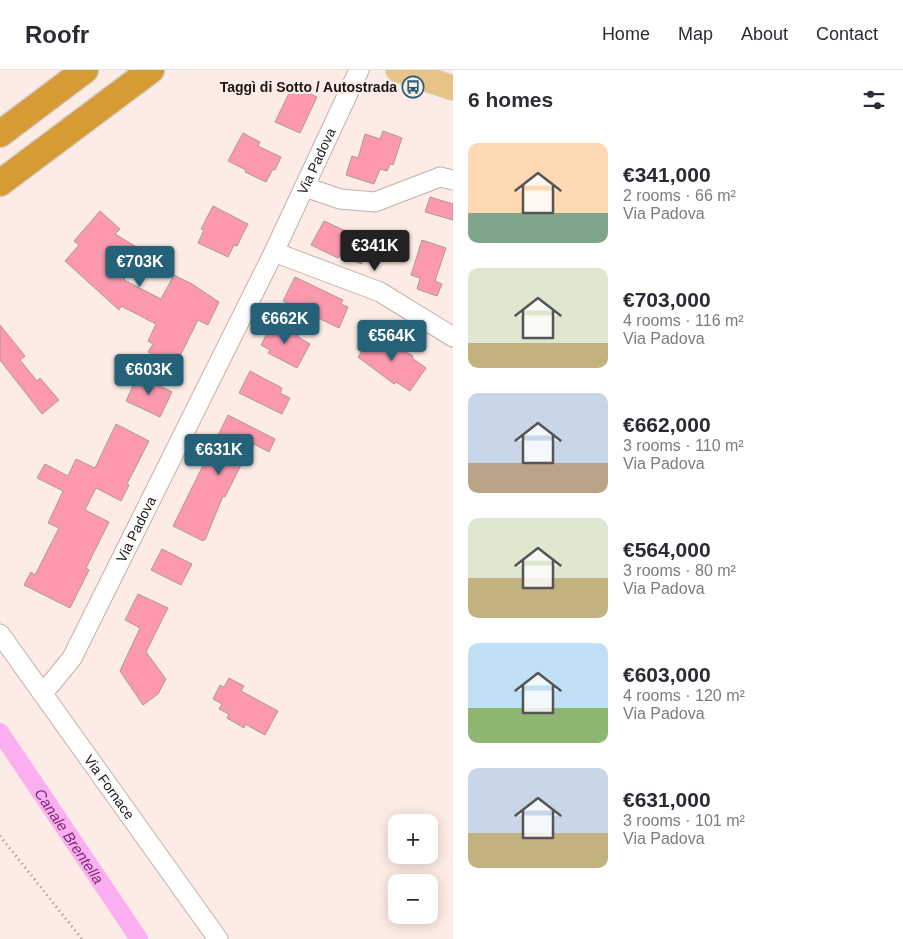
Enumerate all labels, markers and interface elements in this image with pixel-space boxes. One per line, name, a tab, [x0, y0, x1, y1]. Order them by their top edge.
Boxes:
text: Roofr	[25, 21, 89, 48]
text: Home	[602, 24, 650, 44]
text: Map	[678, 24, 713, 44]
text: About	[741, 24, 788, 44]
text: Contact	[816, 24, 878, 44]
bus stop icon: Taggì di Sotto / Autostrada	[401, 75, 425, 99]
place label: Taggì di Sotto / Autostrada	[220, 79, 397, 95]
icon: filters	[860, 86, 888, 114]
text: 6 homes	[468, 88, 553, 111]
street label: Via Padova	[294, 125, 339, 197]
icon: home	[508, 163, 568, 223]
text: €341,000	[623, 163, 711, 186]
text: 2 rooms · 66 m²	[623, 187, 736, 204]
text: Via Padova	[623, 205, 705, 222]
pin: €341K	[340, 230, 410, 272]
text: €341K	[351, 237, 399, 254]
pin: €703K	[105, 246, 175, 288]
text: €703K	[116, 253, 164, 270]
icon: home	[508, 288, 568, 348]
text: €703,000	[623, 288, 711, 311]
pin: €662K	[250, 302, 320, 345]
text: €662K	[261, 310, 309, 327]
text: 4 rooms · 116 m²	[623, 312, 744, 329]
pin: €564K	[357, 320, 427, 362]
text: €564K	[368, 327, 416, 344]
text: Via Padova	[623, 330, 705, 347]
pin: €603K	[114, 354, 184, 396]
text: €603K	[125, 361, 173, 378]
icon: home	[508, 413, 568, 473]
text: €662,000	[623, 413, 711, 436]
pin: €631K	[184, 434, 254, 476]
text: 3 rooms · 110 m²	[623, 437, 744, 454]
text: €631K	[195, 441, 243, 458]
text: Via Padova	[623, 455, 705, 472]
street label: Via Padova	[113, 494, 159, 565]
icon: home	[508, 538, 568, 598]
text: €564,000	[623, 538, 711, 561]
text: 3 rooms · 80 m²	[623, 562, 736, 579]
text: Via Padova	[623, 580, 705, 597]
icon: home	[508, 663, 568, 723]
text: €603,000	[623, 663, 711, 686]
text: 4 rooms · 120 m²	[623, 687, 745, 704]
text: Via Padova	[623, 705, 705, 722]
street label: Via Fornace	[81, 752, 138, 822]
water label: Canale Brentella	[32, 785, 108, 887]
icon: home	[508, 788, 568, 848]
text: €631,000	[623, 788, 711, 811]
text: 3 rooms · 101 m²	[623, 812, 745, 829]
map controls	[388, 814, 438, 924]
button: +	[388, 814, 438, 864]
text: Via Padova	[623, 830, 705, 847]
button: −	[388, 874, 438, 924]

